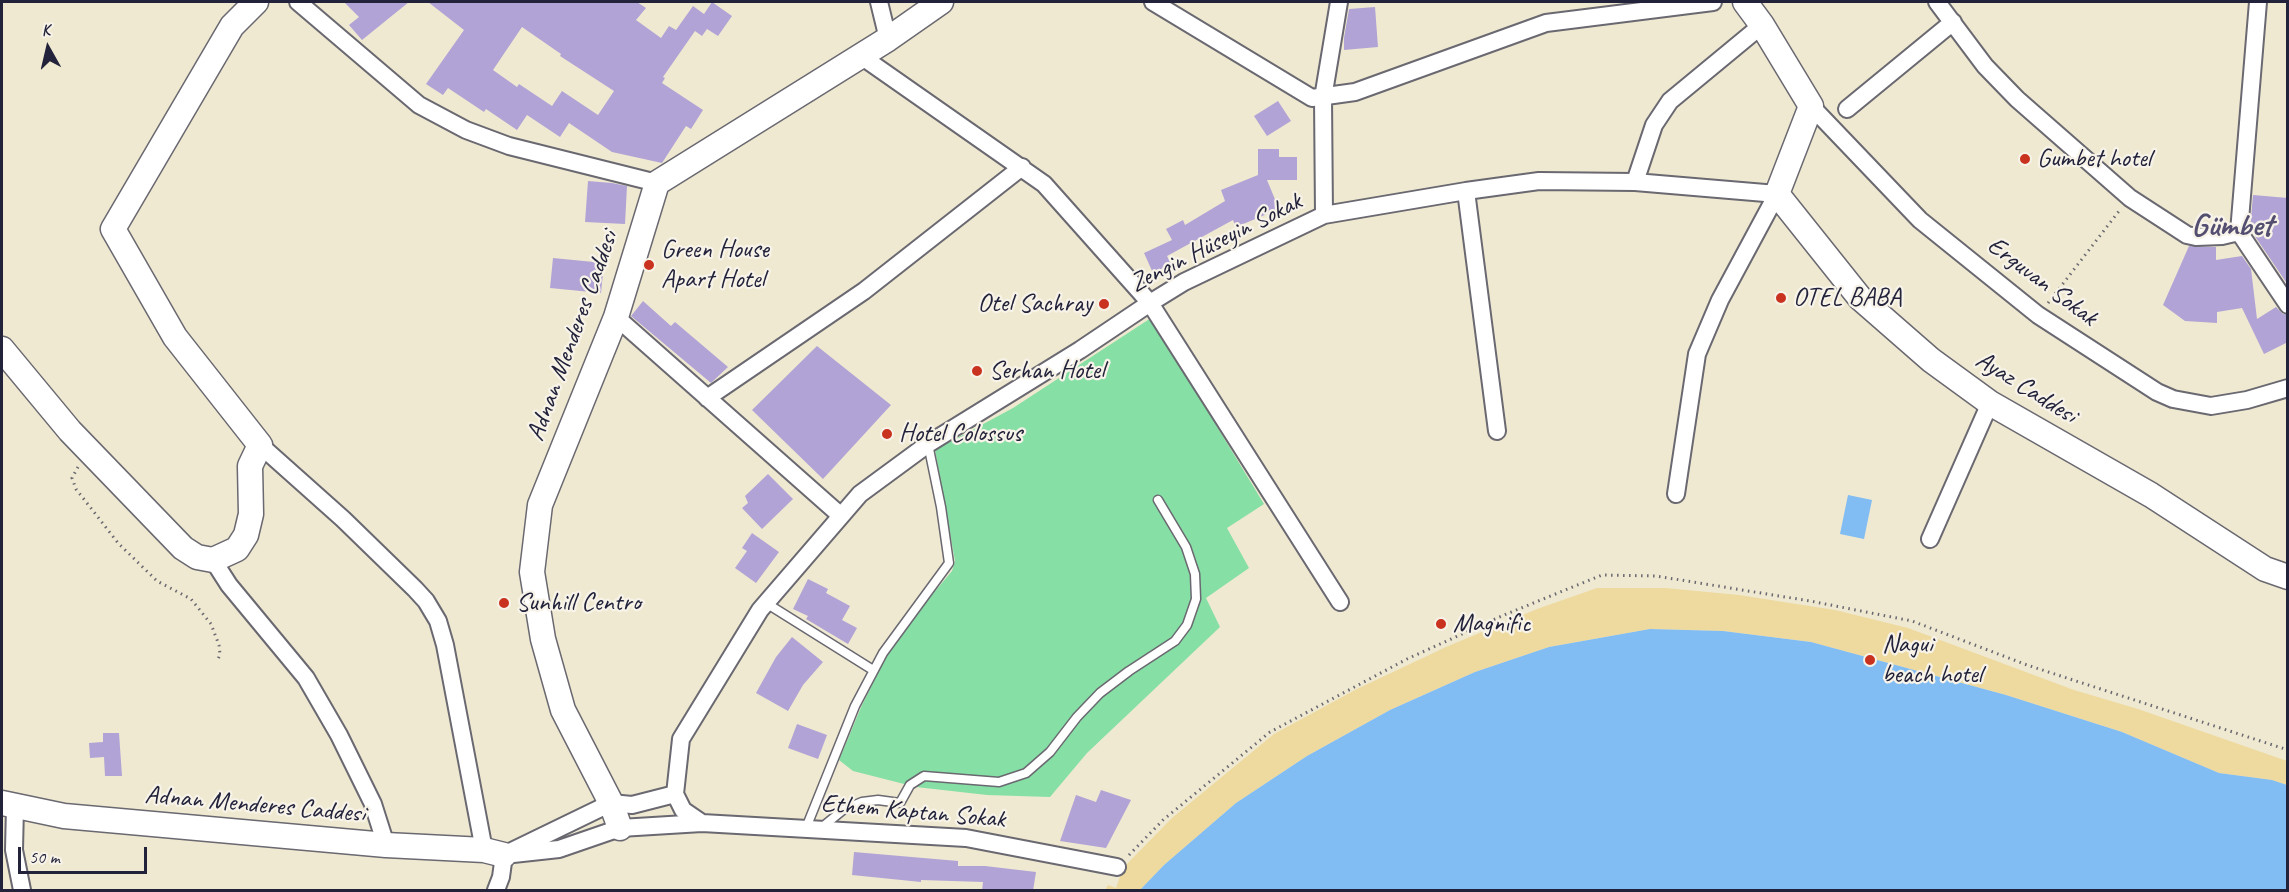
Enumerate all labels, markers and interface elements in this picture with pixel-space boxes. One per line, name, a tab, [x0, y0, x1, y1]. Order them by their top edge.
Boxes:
north arrow	[18, 18, 78, 78]
text: K	[40, 20, 51, 41]
place label: Gumbet hotel	[2037, 143, 2151, 175]
marker: Gumbet hotel	[2018, 152, 2032, 166]
street label: Zengin Hüseyin Sokak	[1125, 186, 1307, 300]
district label: Gümbet	[2191, 208, 2273, 246]
street label: Adnan Menderes Caddesi	[521, 227, 625, 445]
street label: Erguvan Sokak	[1981, 230, 2103, 334]
place label: Green House Apart Hotel	[661, 234, 769, 296]
marker: Green House Apart Hotel	[642, 258, 656, 272]
place label: OTEL BABA	[1793, 282, 1901, 314]
place label: Otel Sachray	[977, 288, 1092, 320]
marker: OTEL BABA	[1774, 291, 1788, 305]
marker: Otel Sachray	[1097, 297, 1111, 311]
street label: Ayaz Caddesi	[1970, 345, 2082, 431]
place label: Serhan Hotel	[989, 355, 1104, 387]
marker: Serhan Hotel	[970, 364, 984, 378]
place label: Hotel Colossus	[899, 418, 1022, 450]
marker: Hotel Colossus	[880, 427, 894, 441]
place label: Sunhill Centro	[516, 587, 641, 619]
marker: Sunhill Centro	[497, 596, 511, 610]
place label: Magnific	[1453, 608, 1531, 640]
marker: Magnific	[1434, 617, 1448, 631]
place label: Nagui beach hotel	[1882, 629, 1982, 690]
marker: Nagui beach hotel	[1863, 653, 1877, 667]
street label: Adnan Menderes Caddesi	[144, 780, 366, 830]
street label: Ethem Kaptan Sokak	[820, 788, 1006, 836]
scale bar	[21, 835, 150, 873]
text: 50 m	[29, 846, 60, 868]

